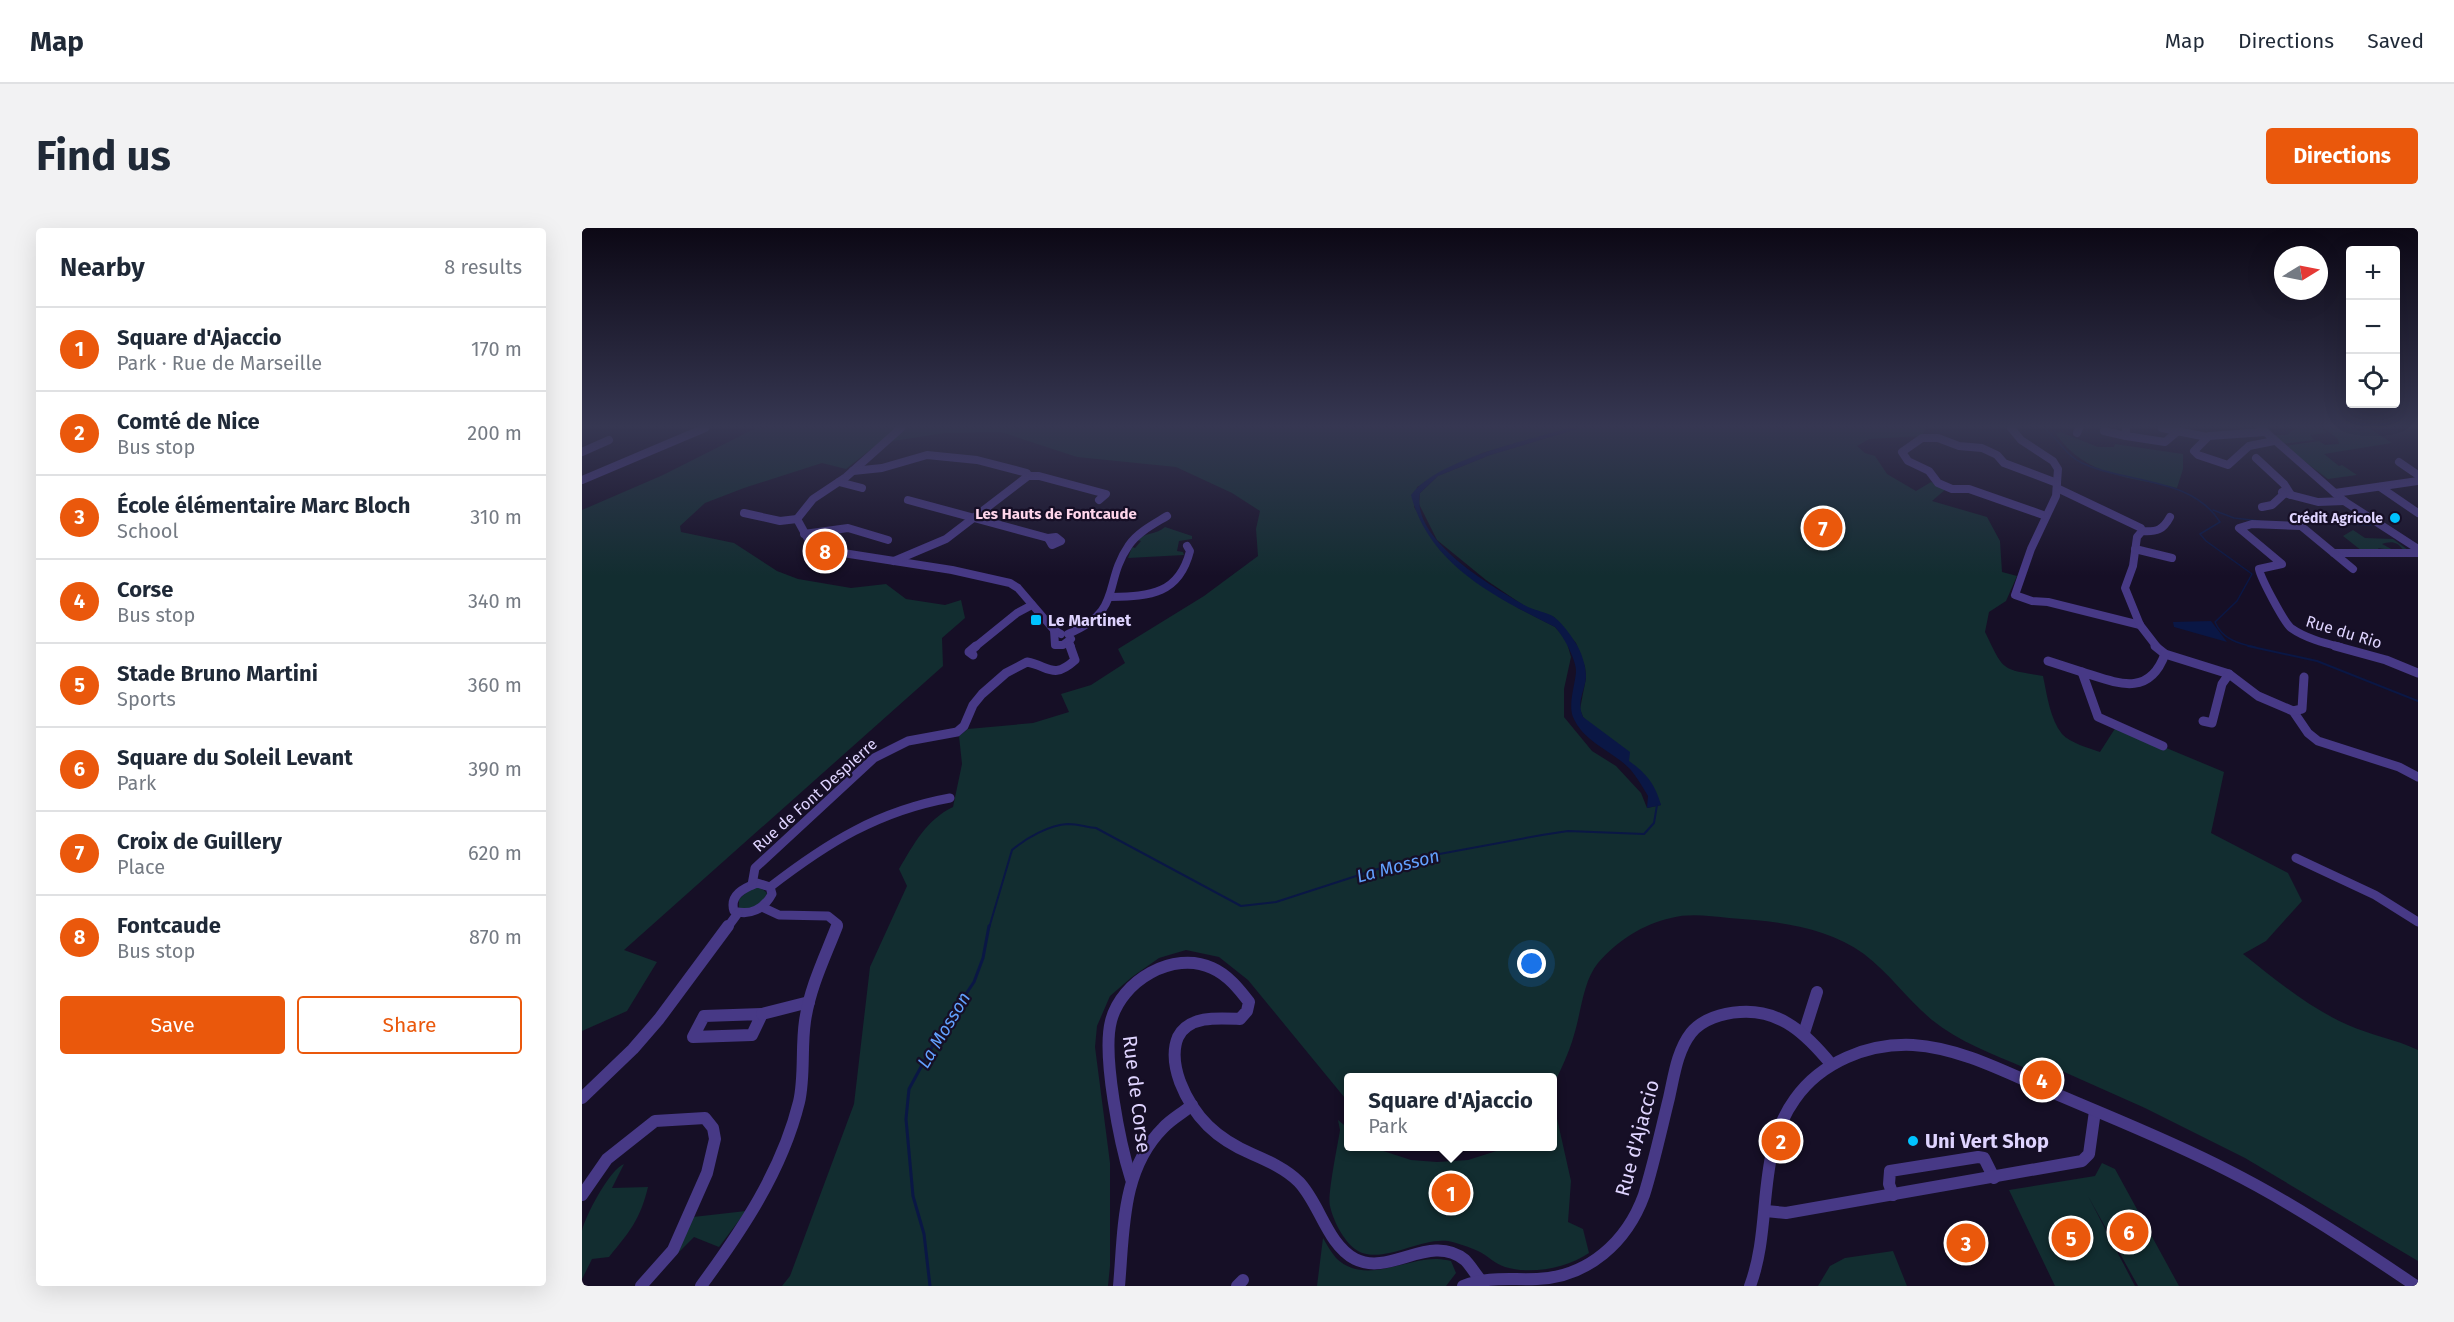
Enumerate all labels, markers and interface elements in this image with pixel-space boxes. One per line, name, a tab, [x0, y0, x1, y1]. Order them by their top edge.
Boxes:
text: Map	[30, 25, 84, 58]
text: Map	[2165, 28, 2205, 54]
text: Directions	[2238, 28, 2334, 54]
text: Saved	[2367, 28, 2424, 54]
button: Directions	[2266, 128, 2418, 184]
text: Find us	[36, 131, 171, 181]
north arrow	[2274, 246, 2328, 300]
map controls	[2346, 246, 2400, 408]
button: +	[2346, 246, 2400, 300]
text: Nearby	[60, 252, 145, 283]
text: 8 results	[444, 255, 522, 279]
button: −	[2346, 300, 2400, 354]
text: Square d'Ajaccio	[117, 324, 282, 351]
text: 1	[75, 337, 84, 361]
text: 170 m	[471, 337, 522, 361]
text: Park · Rue de Marseille	[117, 351, 322, 375]
button: locate	[2346, 354, 2400, 408]
text: Comté de Nice	[117, 408, 260, 435]
text: 2	[74, 421, 85, 445]
text: 200 m	[467, 421, 522, 445]
text: Bus stop	[117, 435, 195, 459]
text: École élémentaire Marc Bloch	[117, 492, 410, 519]
text: 3	[74, 505, 85, 529]
text: 310 m	[470, 505, 522, 529]
district label: Les Hauts de Fontcaude	[975, 505, 1137, 523]
pin: 7	[1804, 506, 1842, 550]
place label: Crédit Agricole	[2289, 510, 2383, 527]
marker: Crédit Agricole	[2388, 511, 2402, 525]
text: School	[117, 519, 178, 543]
pin: 8	[806, 528, 844, 574]
text: Corse	[117, 576, 173, 603]
text: 4	[74, 589, 85, 613]
text: 340 m	[468, 589, 522, 613]
text: Bus stop	[117, 603, 195, 627]
place label: Le Martinet	[1048, 611, 1132, 630]
street label: Rue du Rio	[2304, 611, 2384, 653]
marker: Le Martinet	[1029, 613, 1043, 627]
text: Stade Bruno Martini	[117, 660, 318, 687]
text: 5	[74, 673, 85, 697]
text: 360 m	[468, 673, 522, 697]
text: Sports	[117, 687, 176, 711]
street label: Rue de Font Despierre	[749, 734, 881, 856]
text: Square du Soleil Levant	[117, 744, 353, 771]
text: 6	[74, 757, 85, 781]
text: 390 m	[468, 757, 522, 781]
text: Park	[117, 771, 156, 795]
text: Croix de Guillery	[117, 828, 282, 855]
text: 7	[75, 841, 84, 865]
text: 620 m	[468, 841, 522, 865]
water label: La Mosson	[1354, 844, 1442, 888]
text: Place	[117, 855, 165, 879]
text: Fontcaude	[117, 912, 221, 939]
text: 8	[74, 925, 85, 949]
text: 870 m	[469, 925, 522, 949]
text: Bus stop	[117, 939, 195, 963]
your location	[1517, 949, 1546, 978]
water label: La Mosson	[913, 988, 975, 1072]
button: Save	[60, 996, 285, 1054]
button: Share	[297, 996, 522, 1054]
street label: Rue de Corse	[1118, 1034, 1156, 1154]
pin: 4	[2022, 1058, 2062, 1102]
popup	[1344, 1073, 1557, 1151]
street label: Rue d'Ajaccio	[1610, 1077, 1664, 1199]
text: Square d'Ajaccio	[1368, 1087, 1533, 1114]
text: Park	[1368, 1114, 1408, 1138]
pin: 2	[1762, 1118, 1800, 1164]
place label: Uni Vert Shop	[1925, 1129, 2049, 1153]
marker: Uni Vert Shop	[1906, 1134, 1920, 1148]
pin: 1	[1432, 1170, 1470, 1216]
pin: 6	[2110, 1210, 2148, 1254]
pin: 5	[2052, 1216, 2090, 1260]
pin: 3	[1946, 1220, 1986, 1266]

